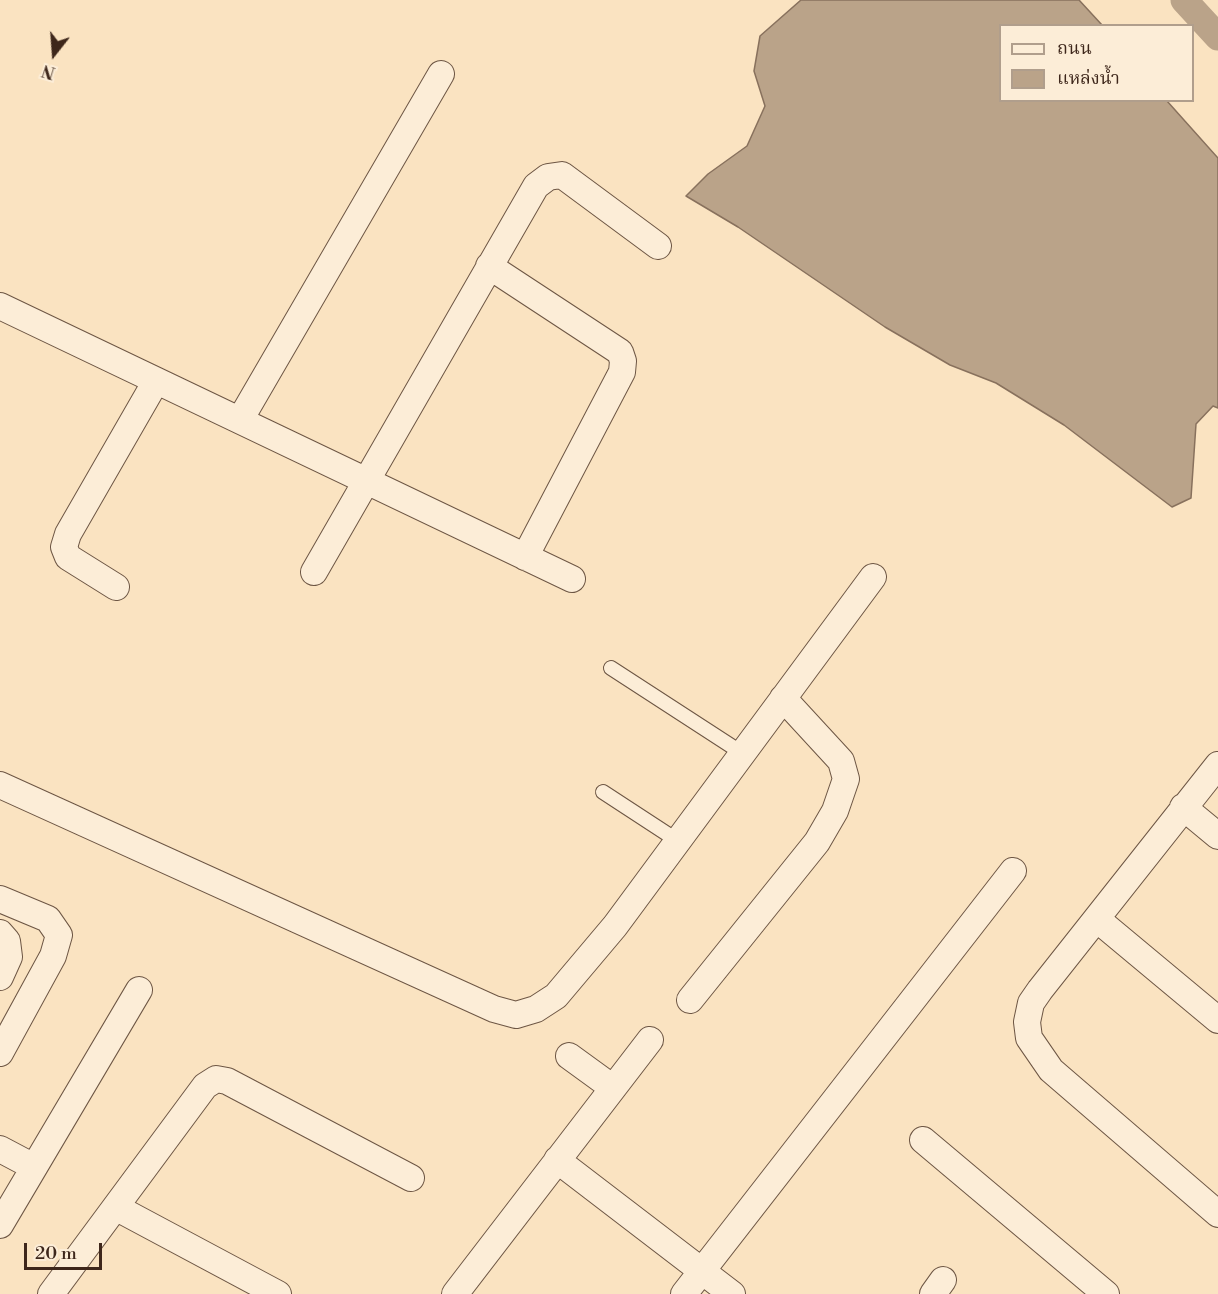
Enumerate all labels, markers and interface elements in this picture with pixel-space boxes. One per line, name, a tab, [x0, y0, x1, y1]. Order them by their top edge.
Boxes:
north arrow	[24, 24, 84, 84]
legend	[999, 24, 1194, 102]
text: ถนน	[1057, 37, 1092, 60]
text: N	[40, 60, 58, 83]
text: แหล่งน้ำ	[1057, 67, 1120, 90]
scale bar	[27, 1231, 105, 1269]
text: 20 m	[35, 1242, 77, 1265]

